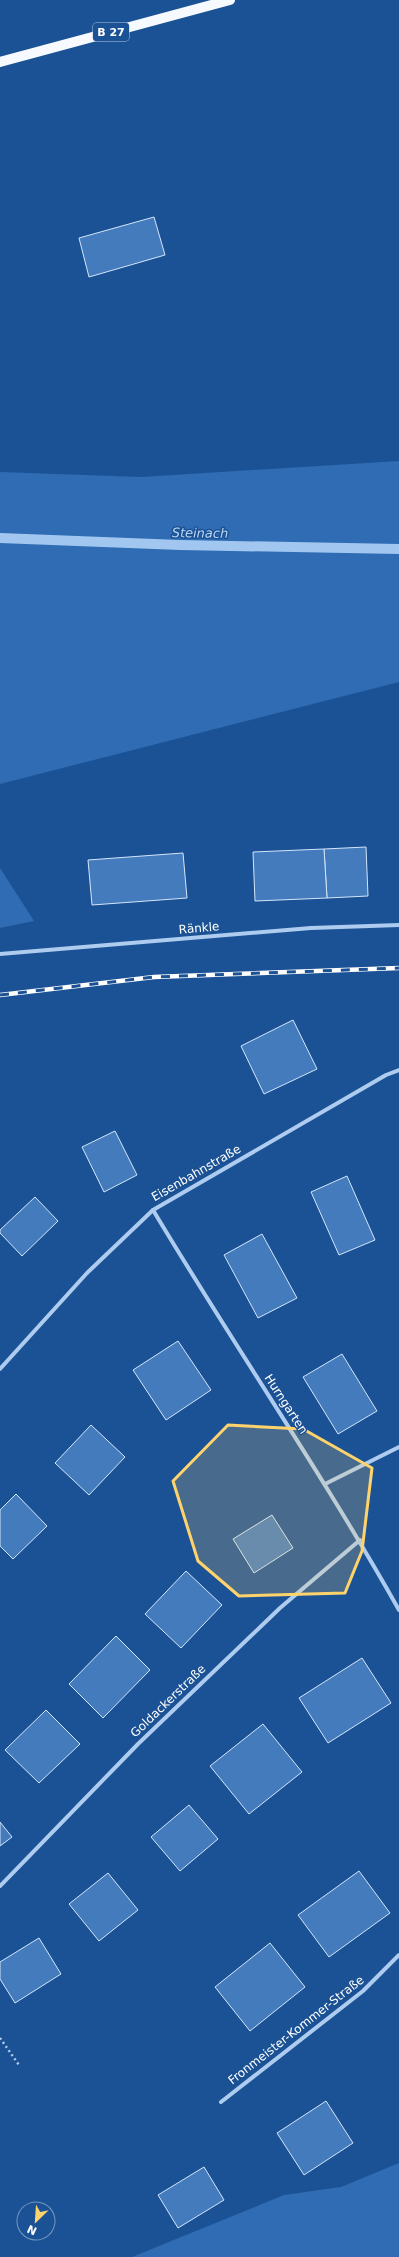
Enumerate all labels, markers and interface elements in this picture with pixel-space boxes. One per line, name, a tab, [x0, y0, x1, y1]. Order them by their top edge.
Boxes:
road number: B 27	[93, 23, 129, 41]
water label: Steinach	[172, 525, 228, 541]
street label: Ränkle	[178, 919, 220, 937]
street label: Eisenbahnstraße	[149, 1142, 243, 1204]
street label: Hurngarten	[261, 1371, 311, 1437]
street label: Goldackerstraße	[128, 1662, 208, 1740]
street label: Fronmeister-Kommer-Straße	[225, 1973, 367, 2087]
north arrow	[16, 2201, 56, 2241]
text: N	[25, 2222, 39, 2237]

